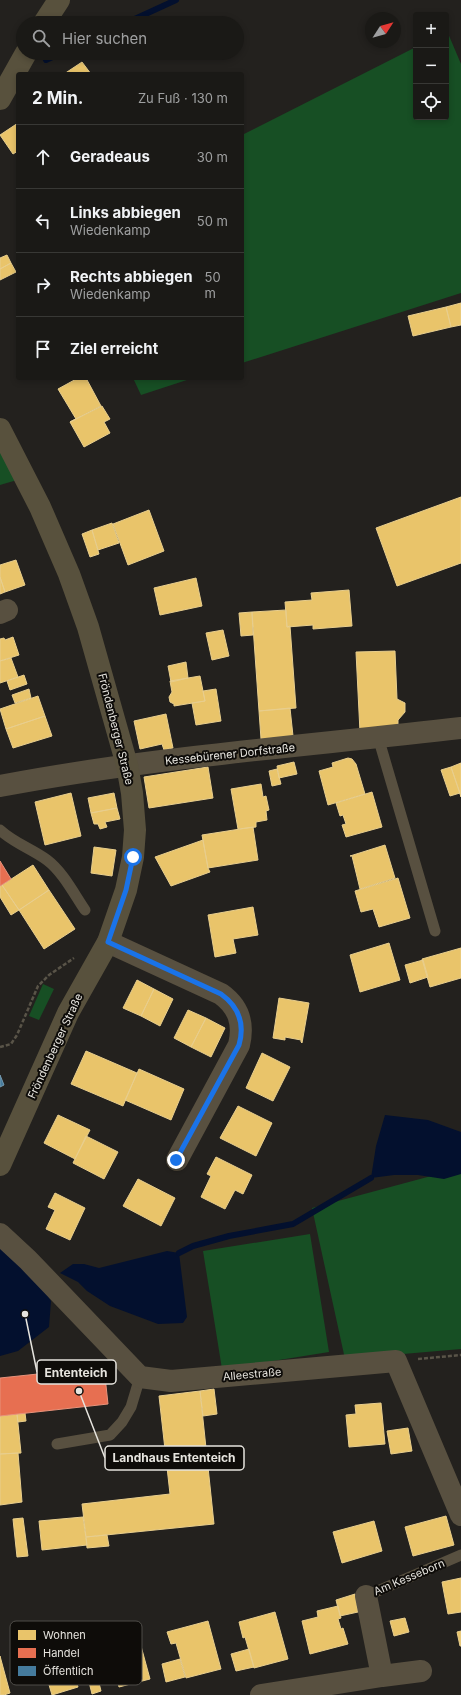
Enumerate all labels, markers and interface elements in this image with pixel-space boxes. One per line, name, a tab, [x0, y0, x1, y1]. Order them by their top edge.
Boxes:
north arrow	[365, 12, 401, 48]
map controls	[413, 12, 449, 120]
button: +	[413, 12, 449, 48]
search box	[16, 16, 244, 60]
icon: search	[30, 27, 52, 49]
text: Hier suchen	[62, 29, 147, 48]
button: −	[413, 48, 449, 84]
button: locate	[413, 84, 449, 120]
text: 2 Min.	[32, 88, 83, 108]
text: Zu Fuß · 130 m	[138, 90, 228, 106]
icon: ahead	[32, 146, 54, 168]
text: Geradeaus	[70, 147, 150, 166]
text: 30 m	[197, 149, 228, 165]
text: Links abbiegen	[70, 203, 181, 222]
icon: left	[32, 210, 54, 232]
text: 50 m	[197, 213, 228, 229]
text: Wiedenkamp	[70, 222, 151, 238]
text: Rechts abbiegen	[70, 267, 192, 286]
text: 50 m	[204, 269, 221, 301]
icon: right	[32, 274, 54, 296]
text: Wiedenkamp	[70, 286, 151, 302]
icon: arrive	[32, 338, 54, 360]
text: Ziel erreicht	[70, 339, 158, 358]
street label: Fröndenberger Straße	[95, 672, 137, 786]
street label: Kessebürener Dorfstraße	[164, 740, 296, 768]
route start	[124, 848, 142, 866]
street label: Fröndenberger Straße	[24, 991, 86, 1101]
route end	[167, 1151, 185, 1169]
callout: Ententeich	[37, 1360, 116, 1384]
street label: Alleestraße	[222, 1364, 282, 1384]
text: Ententeich	[45, 1365, 107, 1380]
callout: Landhaus Ententeich	[105, 1446, 244, 1470]
text: Landhaus Ententeich	[112, 1450, 236, 1465]
street label: Am Kesseborn	[371, 1556, 447, 1598]
legend	[10, 1621, 142, 1685]
text: Wohnen	[43, 1628, 86, 1642]
text: Handel	[43, 1646, 80, 1660]
text: Öffentlich	[43, 1664, 93, 1678]

